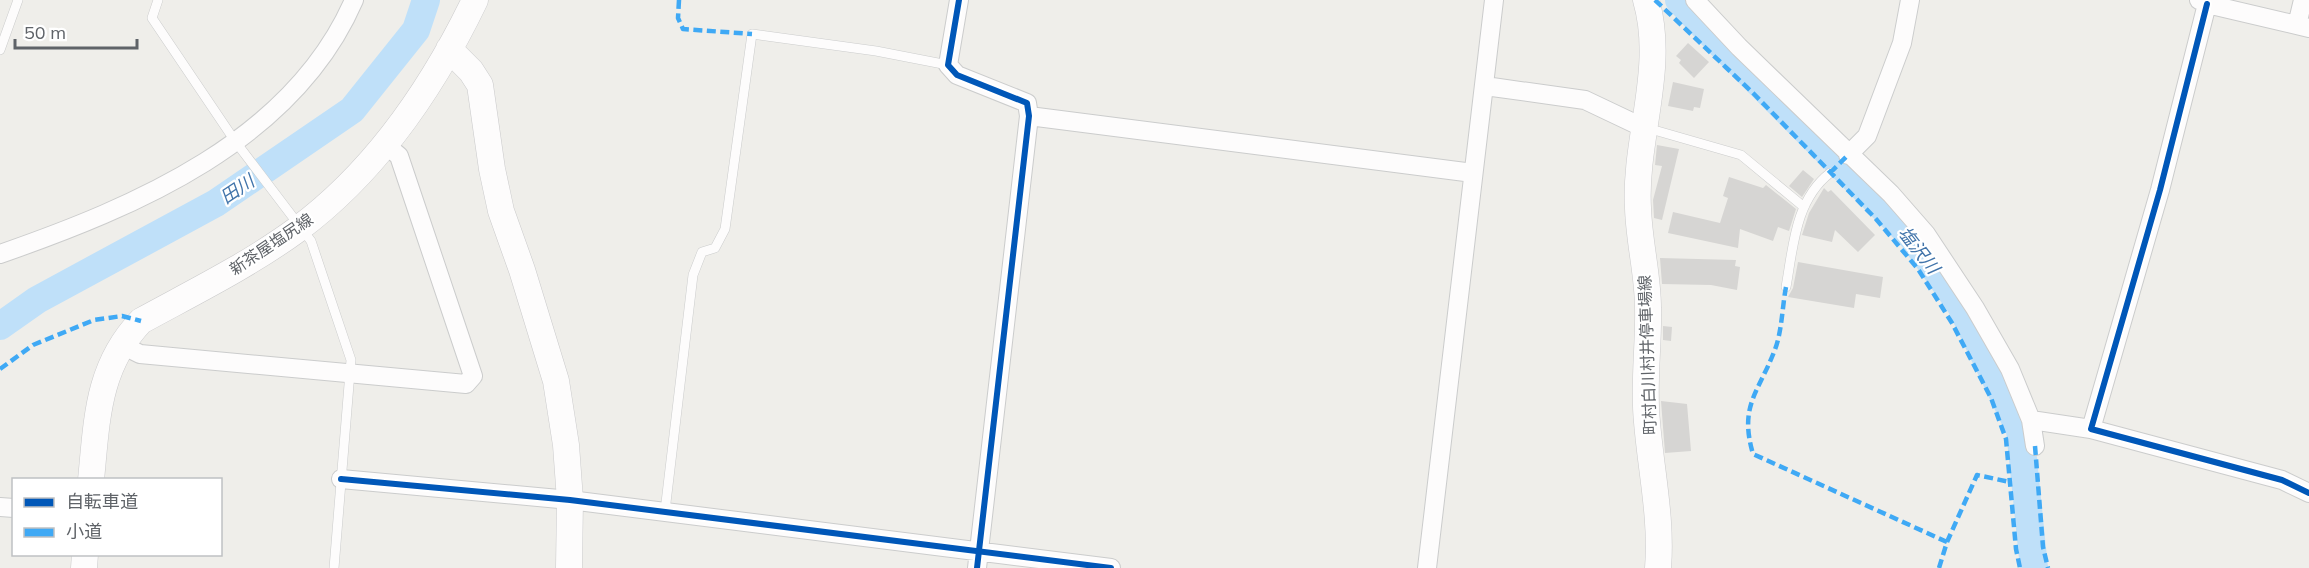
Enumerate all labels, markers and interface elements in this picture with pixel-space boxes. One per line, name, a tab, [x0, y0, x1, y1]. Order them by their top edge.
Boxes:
scale bar	[15, 12, 136, 50]
text: 50 m	[24, 21, 66, 44]
water label: 田川	[216, 168, 260, 209]
street label: 新茶屋塩尻線	[226, 209, 316, 279]
water label: 塩沢川	[1893, 222, 1946, 280]
street label: 町村白川村井停車場線	[1634, 275, 1660, 435]
legend	[12, 478, 222, 556]
text: 自転車道	[66, 490, 138, 513]
text: 小道	[66, 520, 102, 543]

